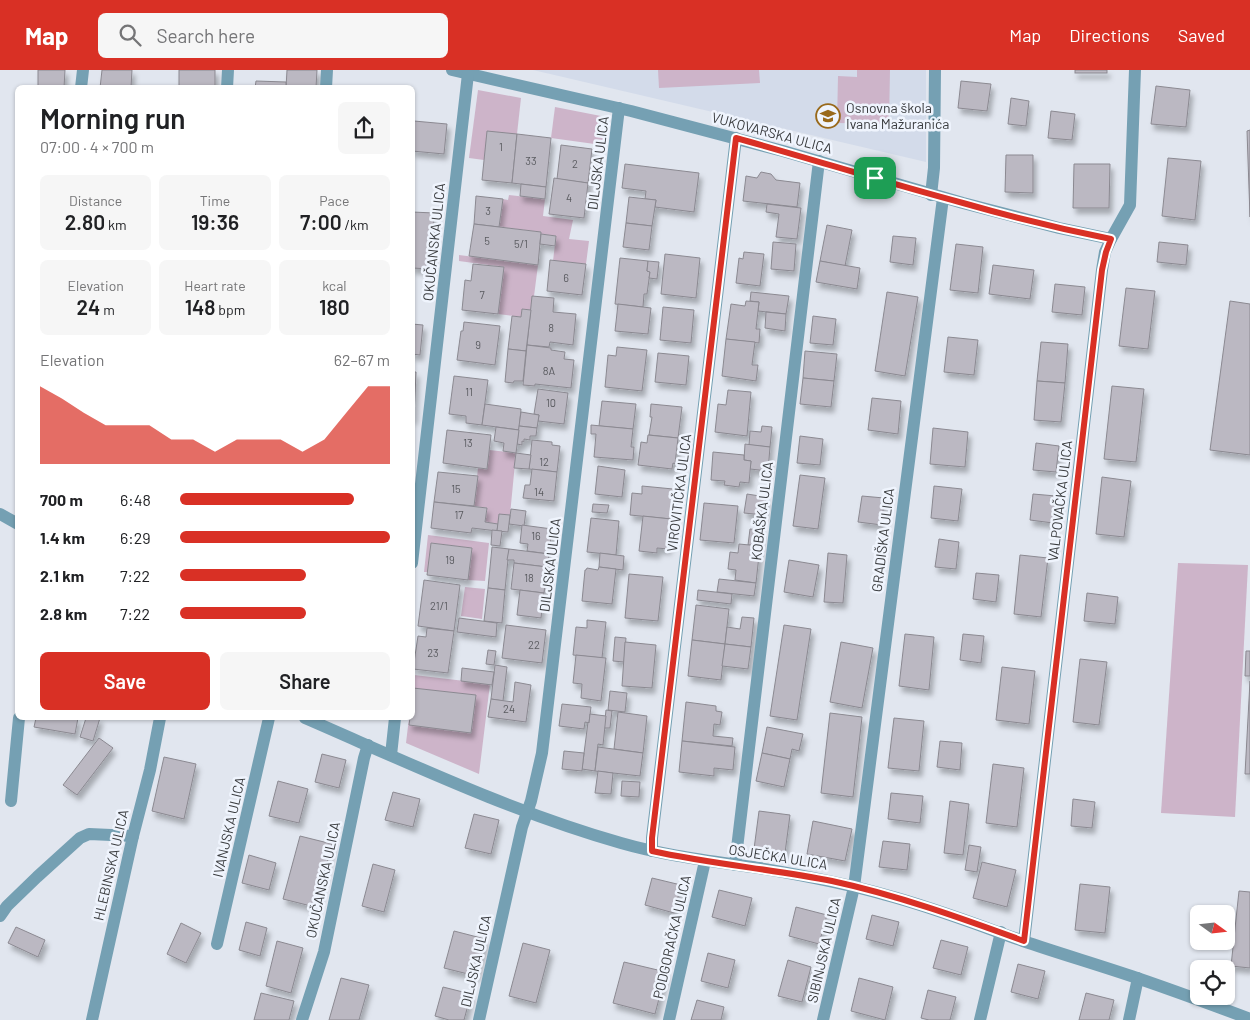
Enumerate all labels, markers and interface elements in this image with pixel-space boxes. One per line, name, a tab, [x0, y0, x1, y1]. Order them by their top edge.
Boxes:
search box	[98, 13, 448, 58]
text: Map	[25, 21, 68, 50]
icon: search	[116, 21, 144, 49]
text: Search here	[156, 24, 255, 47]
text: Map	[1009, 24, 1041, 46]
text: Directions	[1069, 24, 1150, 46]
text: Saved	[1178, 24, 1225, 46]
place label: Osnovna škola Ivana Mažuranića	[846, 99, 949, 132]
text: Morning run	[40, 101, 186, 135]
button: share	[338, 102, 390, 154]
school or university icon: Osnovna škola Ivana Mažuranića	[815, 103, 841, 129]
street label: VUKOVARSKA ULICA	[710, 108, 835, 157]
street label: DILJSKA ULICA	[583, 115, 612, 211]
text: 07:00 · 4 × 700 m	[40, 137, 154, 156]
house number: 1	[499, 140, 503, 153]
house number: 33	[525, 154, 537, 167]
house number: 2	[572, 157, 578, 170]
pin	[854, 157, 896, 199]
icon: arrive	[861, 164, 889, 192]
street label: OKUČANSKA ULICA	[419, 182, 448, 302]
house number: 4	[566, 191, 572, 204]
text: Distance	[69, 192, 122, 209]
text: Time	[200, 192, 230, 209]
text: Pace	[319, 192, 349, 209]
house number: 3	[485, 204, 491, 217]
text: 2.80	[65, 209, 105, 234]
text: 19:36	[191, 209, 239, 234]
text: 7:00	[300, 209, 342, 234]
text: km	[105, 216, 127, 233]
text: /km	[342, 216, 369, 233]
house number: 5	[484, 234, 490, 247]
house number: 5/1	[514, 237, 528, 250]
house number: 6	[563, 271, 569, 284]
text: Elevation	[67, 277, 124, 294]
text: Heart rate	[184, 277, 246, 294]
text: kcal	[322, 277, 347, 294]
house number: 7	[479, 288, 485, 301]
text: 24	[77, 294, 100, 319]
text: 148	[185, 294, 216, 319]
text: 180	[319, 294, 350, 319]
text: m	[100, 301, 115, 318]
text: bpm	[216, 301, 245, 318]
house number: 8	[548, 321, 554, 334]
house number: 9	[475, 338, 481, 351]
text: Elevation	[40, 350, 104, 369]
text: 62–67 m	[334, 350, 390, 369]
house number: 8A	[543, 364, 556, 377]
house number: 11	[465, 385, 473, 398]
house number: 10	[546, 396, 556, 409]
street label: VIROVITIČKA ULICA	[663, 432, 694, 553]
house number: 13	[463, 436, 473, 449]
street label: VALPOVAČKA ULICA	[1044, 439, 1075, 562]
house number: 12	[539, 455, 549, 468]
street label: KOBAŠKA ULICA	[747, 460, 776, 561]
house number: 15	[451, 482, 461, 495]
house number: 14	[534, 485, 544, 498]
street label: GRADIŠKA ULICA	[868, 487, 897, 593]
text: 700 m	[40, 490, 83, 509]
text: 6:48	[120, 490, 151, 509]
house number: 17	[454, 508, 464, 521]
street label: DILJSKA ULICA	[535, 517, 564, 613]
text: 1.4 km	[40, 528, 85, 547]
text: 6:29	[120, 528, 151, 547]
house number: 16	[531, 529, 541, 542]
house number: 19	[445, 553, 455, 566]
text: 2.1 km	[40, 566, 84, 585]
text: 7:22	[120, 566, 150, 585]
house number: 18	[524, 571, 534, 584]
house number: 21/1	[430, 599, 448, 612]
text: 2.8 km	[40, 604, 87, 623]
text: 7:22	[120, 604, 150, 623]
house number: 22	[528, 638, 540, 651]
house number: 23	[427, 646, 439, 659]
button: Save	[40, 652, 210, 710]
button: Share	[220, 652, 390, 710]
house number: 24	[503, 702, 515, 715]
street label: IVANJSKA ULICA	[209, 774, 248, 879]
street label: HLEBINSKA ULICA	[89, 807, 132, 922]
street label: OKUČANSKA ULICA	[302, 820, 343, 940]
street label: OSJEČKA ULICA	[727, 840, 829, 873]
street label: PODGORAČKA ULICA	[649, 873, 694, 1001]
street label: SIBINJSKA ULICA	[803, 895, 844, 1004]
north arrow	[1190, 905, 1235, 950]
map controls	[1190, 905, 1235, 1005]
street label: DILJSKA ULICA	[457, 913, 495, 1009]
button: locate	[1190, 960, 1235, 1005]

